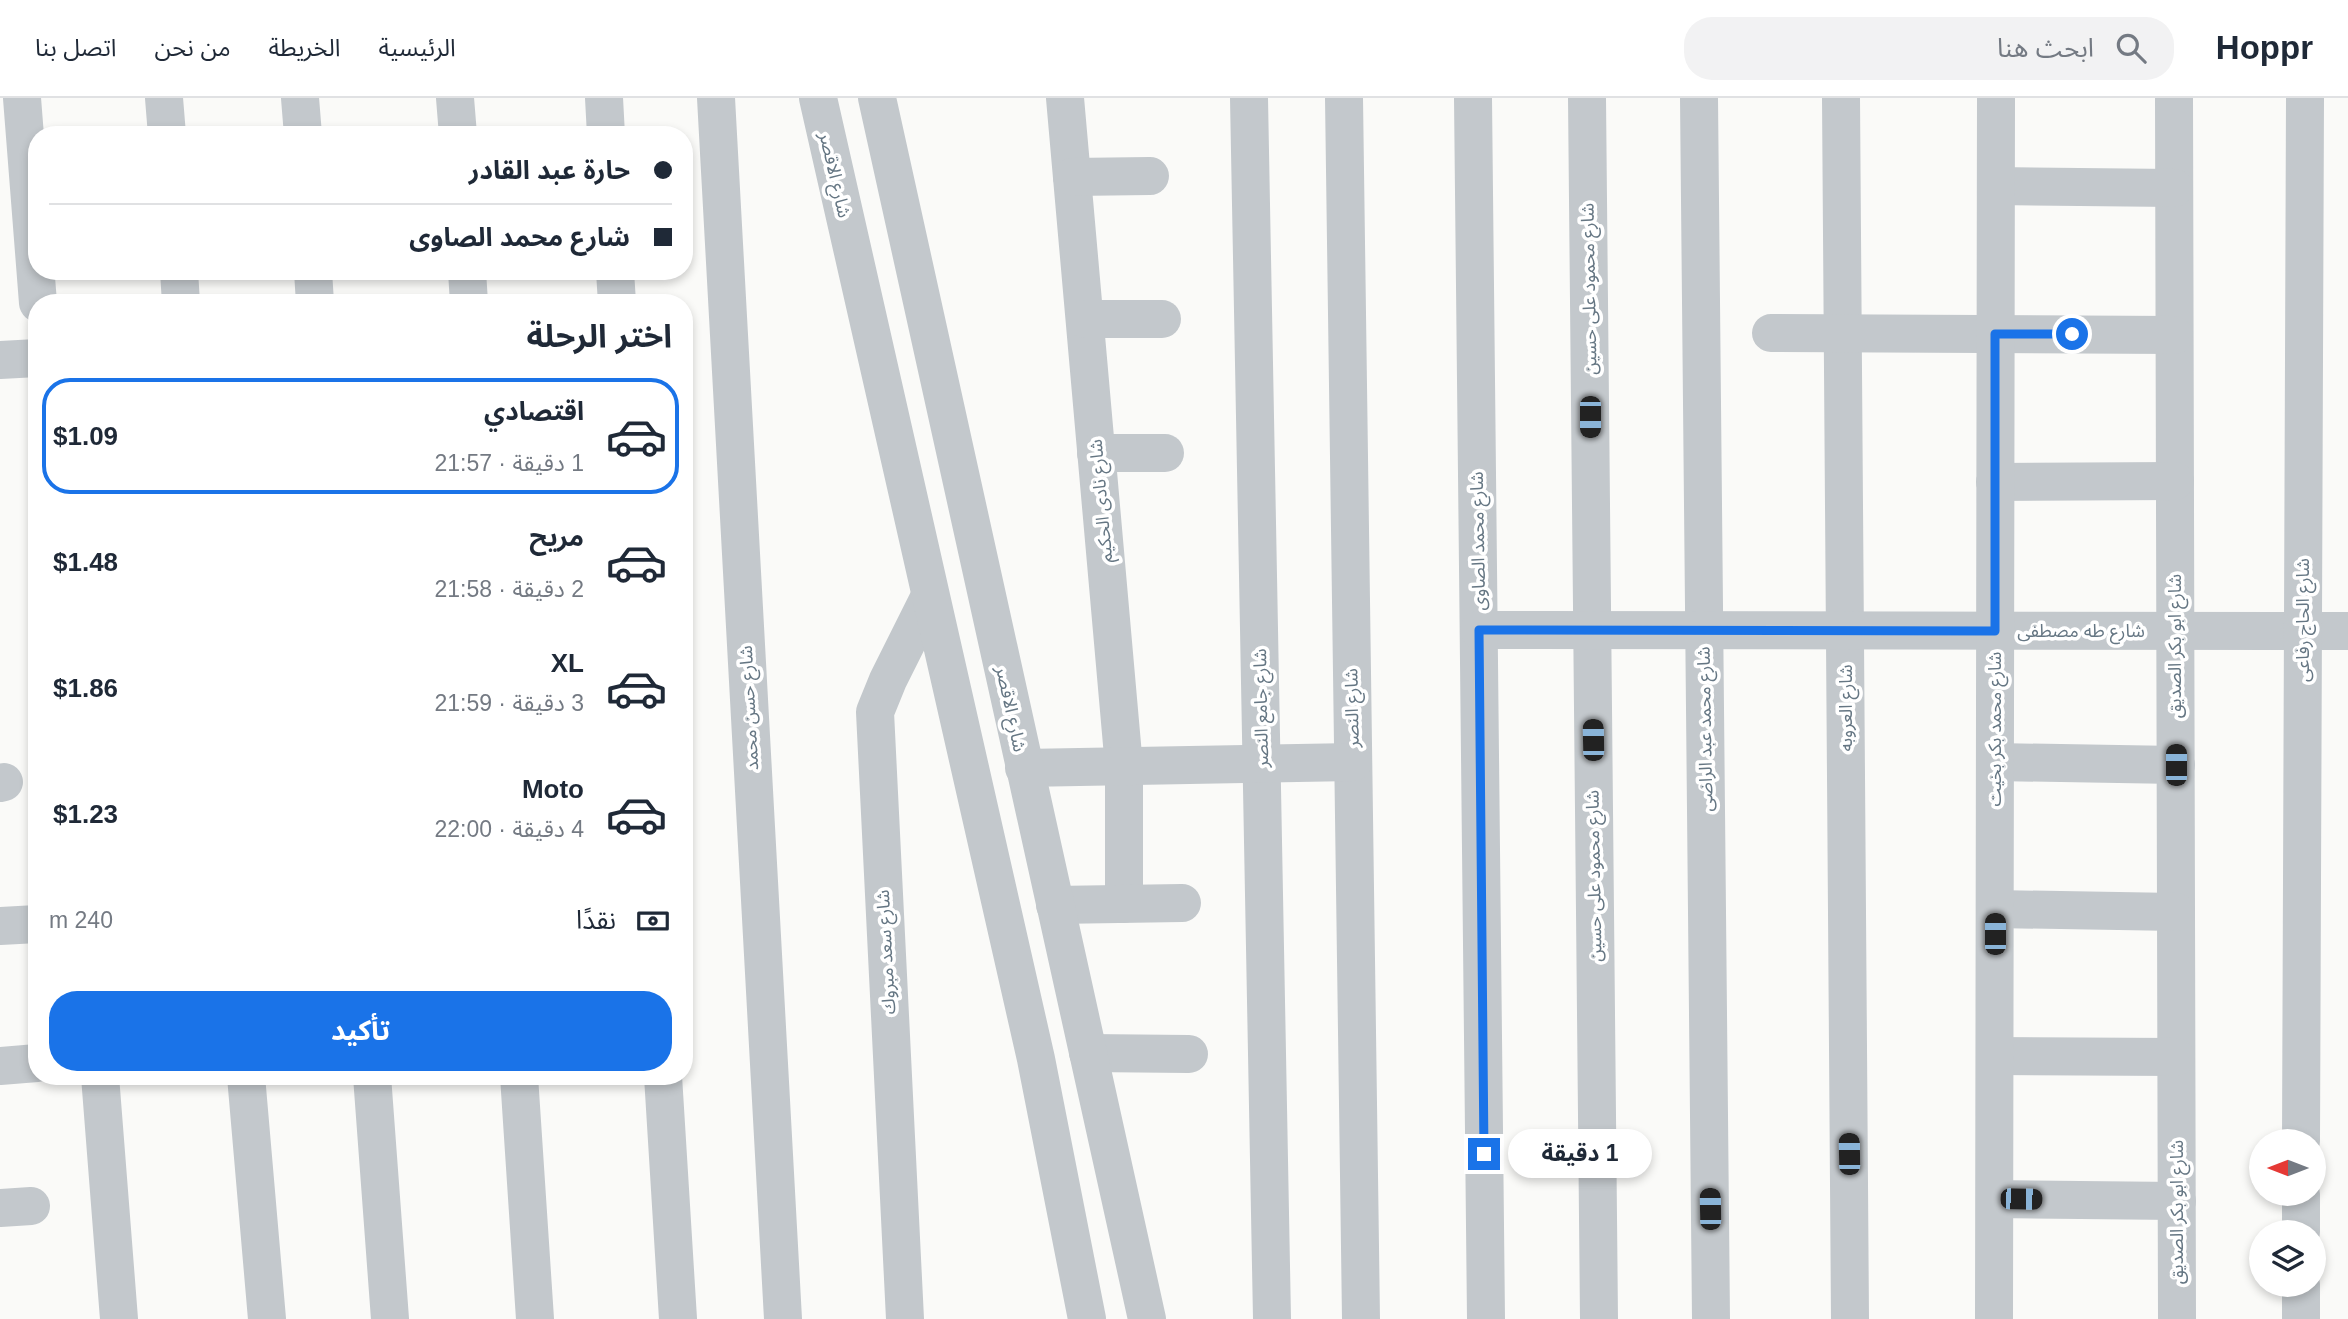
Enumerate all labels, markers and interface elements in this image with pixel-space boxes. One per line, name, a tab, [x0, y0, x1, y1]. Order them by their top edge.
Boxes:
search box	[1684, 17, 2174, 80]
icon: search	[2112, 29, 2150, 67]
text: Hoppr	[2216, 29, 2313, 66]
text: ابحث هنا	[1997, 33, 2094, 63]
text: اتصل بنا	[35, 34, 117, 61]
text: من نحن	[155, 34, 231, 61]
text: الخريطة	[269, 34, 341, 61]
text: الرئيسية	[379, 34, 456, 61]
street label: شارع الاقصر	[811, 129, 855, 221]
text: حارة عبد القادر	[469, 155, 630, 185]
street label: شارع محمود على حسين	[1578, 203, 1604, 375]
text: شارع محمد الصاوى	[409, 222, 630, 252]
text: اختر الرحلة	[526, 318, 672, 354]
route start	[2056, 318, 2088, 350]
text: اقتصادي	[484, 396, 584, 426]
car	[1580, 396, 1601, 438]
icon: car	[605, 405, 668, 468]
text: $1.09	[53, 421, 118, 451]
street label: شارع نادى الحكيم	[1086, 438, 1120, 564]
text: 1 دقيقة · 21:57	[434, 450, 584, 476]
street label: شارع محمد الصاوى	[1467, 471, 1493, 611]
text: مريح	[529, 522, 584, 552]
icon: car	[605, 531, 668, 594]
text: $1.48	[53, 547, 118, 577]
street label: شارع الحاج رفاعى	[2293, 558, 2317, 682]
street label: شارع ابو بكر الصديق	[2165, 574, 2189, 718]
text: 2 دقيقة · 21:58	[434, 576, 584, 602]
street label: شارع طه مصطفى	[2017, 621, 2145, 645]
street label: شارع حسن محمد	[736, 645, 766, 771]
street label: شارع محمد عبد الراضى	[1694, 646, 1720, 812]
text: XL	[551, 648, 584, 678]
street label: شارع جامع النصر	[1250, 648, 1276, 769]
street label: شارع محمد بكر بخيت	[1985, 652, 2009, 806]
icon: car	[605, 657, 668, 720]
street label: شارع الاقصر	[988, 663, 1030, 755]
street label: شارع العروبه	[1836, 664, 1860, 752]
street label: شارع النصر	[1341, 668, 1367, 749]
text: $1.86	[53, 673, 118, 703]
text: 3 دقيقة · 21:59	[434, 690, 584, 716]
car	[1583, 719, 1604, 761]
car	[2166, 744, 2187, 786]
text: Moto	[522, 774, 584, 804]
icon: car	[605, 783, 668, 846]
street label: شارع محمود على حسين	[1583, 790, 1609, 962]
text: $1.23	[53, 799, 118, 829]
text: 4 دقيقة · 22:00	[434, 816, 584, 842]
street label: شارع سعد مبروك	[873, 889, 903, 1015]
icon: cash	[634, 902, 672, 940]
text: نقدًا	[576, 905, 616, 935]
text: 240 m	[49, 907, 113, 933]
car	[1985, 913, 2006, 955]
button: تأكيد	[49, 991, 672, 1071]
north arrow	[2249, 1129, 2326, 1206]
map controls	[2249, 1129, 2326, 1297]
callout: 1 دقيقة	[1508, 1130, 1652, 1178]
car	[1839, 1133, 1860, 1175]
route end	[1468, 1138, 1500, 1170]
text: 1 دقيقة	[1541, 1140, 1619, 1166]
street label: شارع ابو بكر الصديق	[2167, 1140, 2191, 1284]
car	[1700, 1188, 1721, 1230]
car	[2000, 1188, 2043, 1210]
button: layers	[2249, 1220, 2326, 1297]

